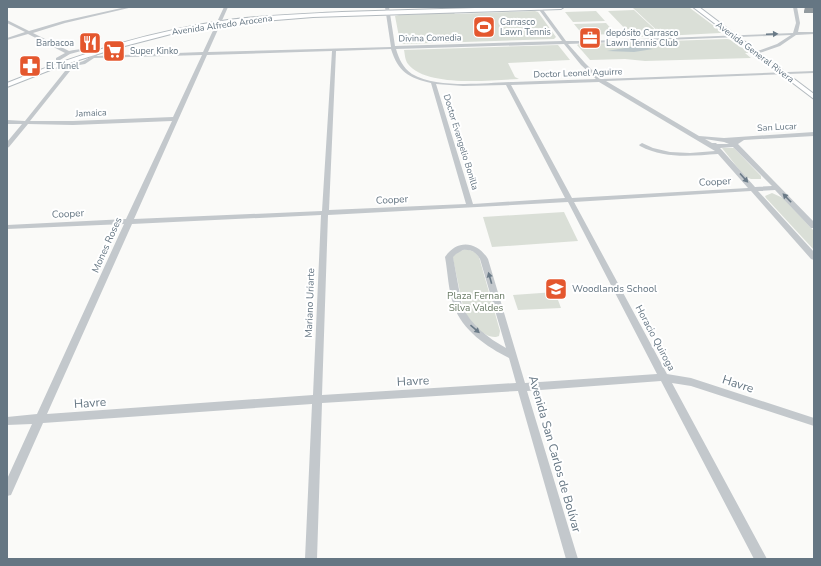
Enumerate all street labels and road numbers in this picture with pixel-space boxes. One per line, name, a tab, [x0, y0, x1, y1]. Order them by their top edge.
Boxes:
street label: Avenida Alfredo Arocena	[171, 12, 273, 38]
street label: Avenida General Rivera	[714, 19, 797, 85]
street label: Divina Comedia	[398, 31, 462, 45]
street label: Doctor Leonel Aguirre	[533, 65, 623, 81]
street label: Doctor Evangelio Bonilla	[441, 93, 481, 192]
street label: Jamaica	[74, 106, 107, 120]
street label: San Lucar	[757, 120, 798, 134]
street label: Cooper	[699, 174, 732, 190]
street label: Cooper	[376, 192, 409, 208]
street label: Cooper	[52, 206, 85, 222]
street label: Mones Roses	[88, 215, 126, 275]
street label: Mariano Uriarte	[302, 268, 318, 338]
street label: Horacio Quiroga	[632, 303, 678, 373]
street label: Havre	[720, 371, 756, 397]
street label: Havre	[396, 372, 430, 390]
street label: Avenida San Carlos de Bolívar	[525, 374, 585, 535]
street label: Havre	[73, 394, 107, 412]

